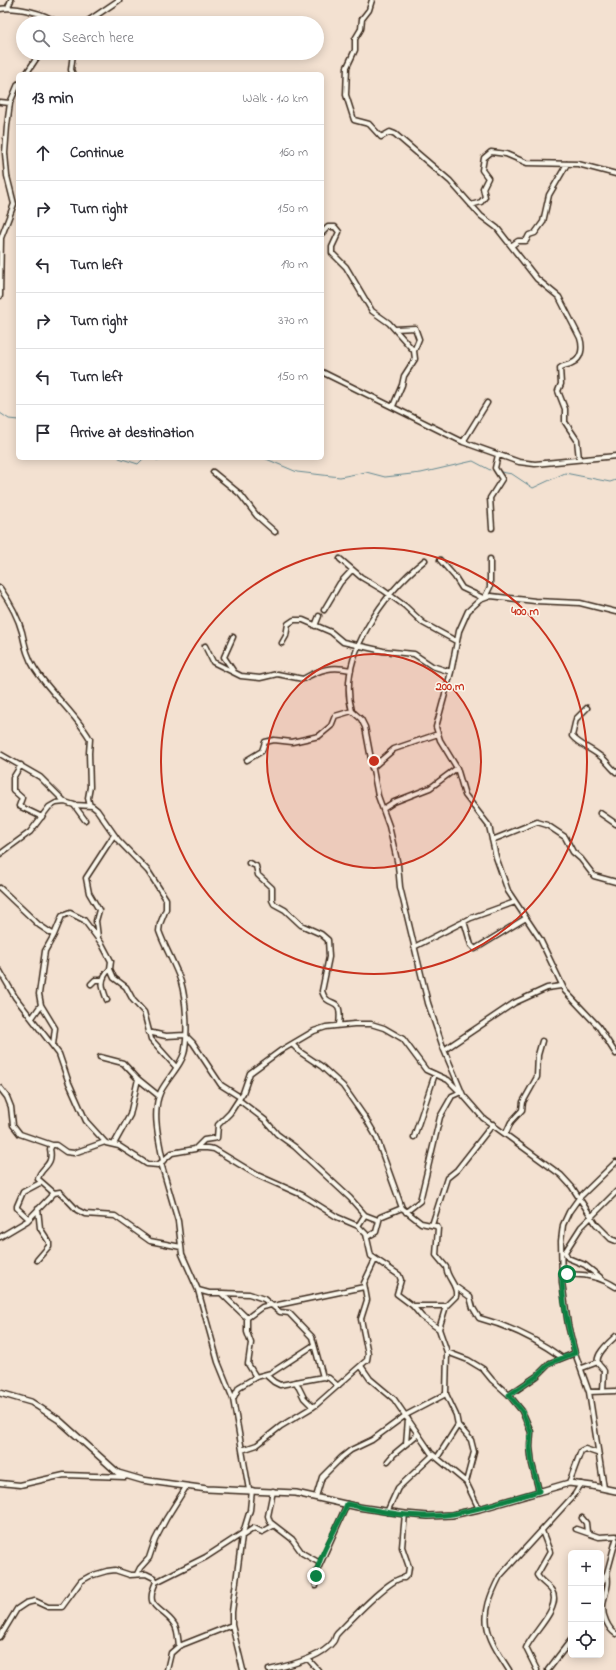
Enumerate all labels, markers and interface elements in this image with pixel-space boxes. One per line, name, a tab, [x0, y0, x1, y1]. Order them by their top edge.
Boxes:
search box	[16, 16, 324, 60]
icon: search	[30, 27, 52, 49]
text: Search here	[62, 27, 134, 49]
text: 13 min	[32, 86, 73, 111]
text: Walk · 1.0 km	[242, 89, 308, 108]
icon: ahead	[32, 142, 54, 164]
text: Continue	[70, 142, 124, 164]
text: 160 m	[279, 143, 308, 162]
icon: right	[32, 198, 54, 220]
text: Turn right	[70, 198, 128, 220]
text: 150 m	[277, 199, 308, 218]
icon: left	[32, 254, 54, 276]
text: Turn left	[70, 254, 123, 276]
text: 190 m	[281, 255, 308, 274]
icon: right	[32, 310, 54, 332]
text: Turn right	[70, 310, 128, 332]
text: 370 m	[278, 311, 308, 330]
icon: left	[32, 366, 54, 388]
text: Turn left	[70, 366, 123, 388]
text: 150 m	[277, 367, 308, 386]
icon: arrive	[32, 422, 54, 444]
text: Arrive at destination	[70, 422, 194, 444]
text: 400 m	[510, 603, 539, 621]
text: 200 m	[435, 678, 465, 696]
centre of rings	[367, 754, 381, 768]
route start	[558, 1265, 576, 1283]
map controls	[568, 1550, 604, 1658]
button: +	[568, 1550, 604, 1586]
route end	[307, 1567, 325, 1585]
button: −	[568, 1586, 604, 1622]
button: locate	[568, 1622, 604, 1658]

